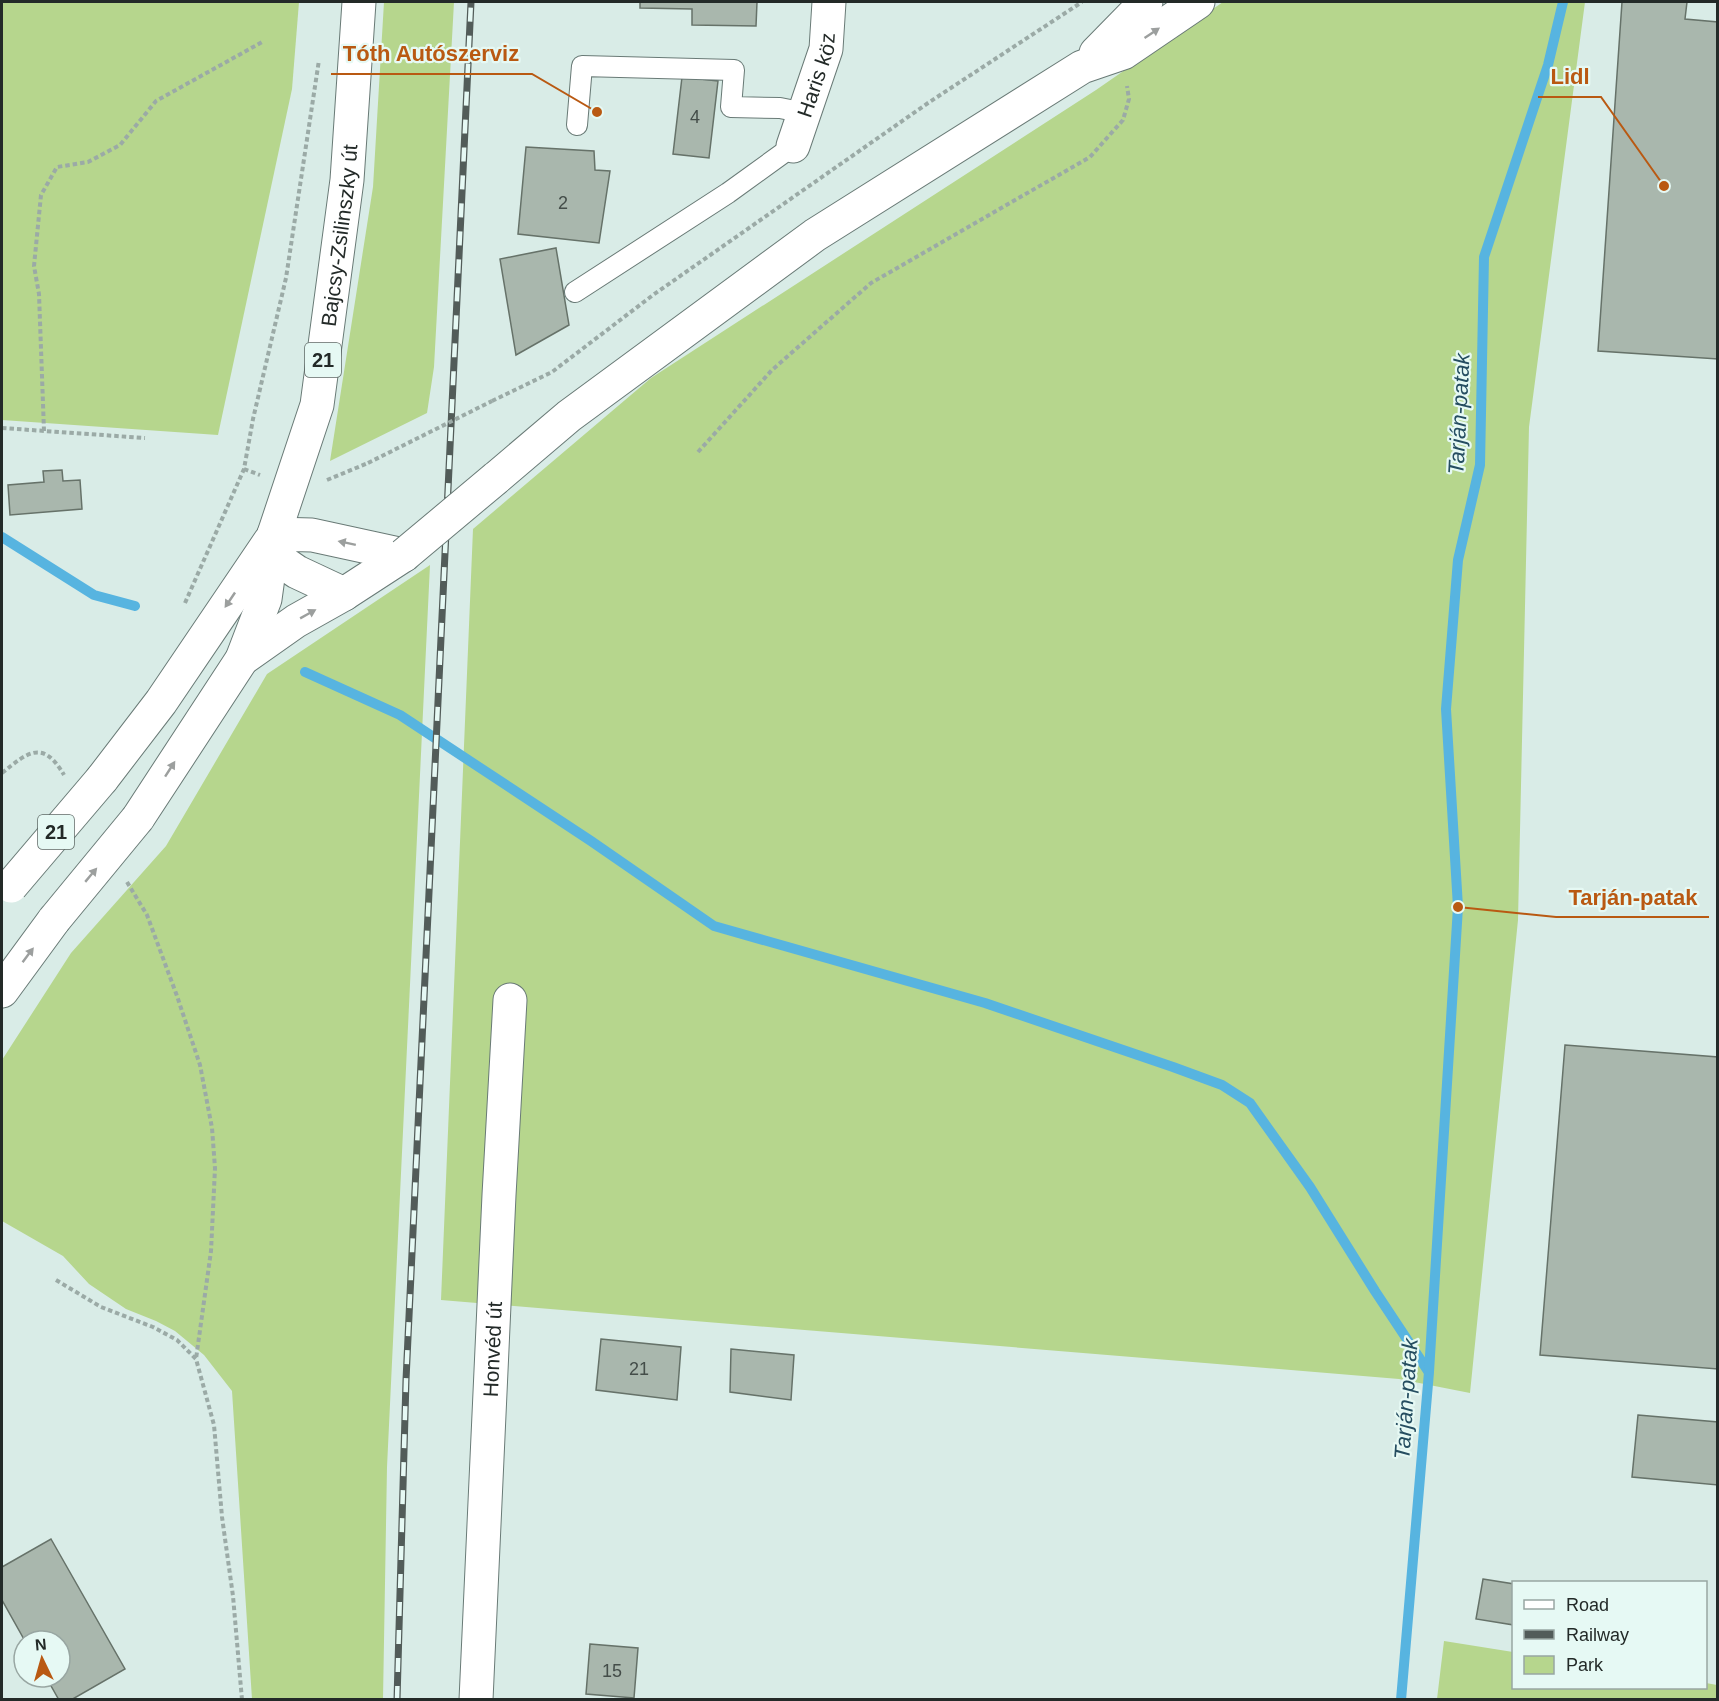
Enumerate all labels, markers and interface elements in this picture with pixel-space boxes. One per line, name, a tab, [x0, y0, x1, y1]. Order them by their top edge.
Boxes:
one-way arrow	[1144, 27, 1161, 38]
street label: Haris köz	[792, 32, 839, 120]
callout: Tóth Autószerviz	[331, 34, 532, 74]
text: Tóth Autószerviz	[343, 41, 519, 66]
callout: Lidl	[1538, 57, 1601, 97]
text: Lidl	[1550, 64, 1590, 89]
house number: 4	[690, 107, 700, 127]
street label: Bajcsy-Zsilinszky út	[316, 143, 361, 328]
house number: 2	[558, 193, 568, 213]
road number: 21	[305, 343, 341, 377]
water label: Tarján-patak	[1443, 352, 1475, 475]
one-way arrow	[338, 537, 356, 547]
one-way arrow	[224, 592, 235, 608]
one-way arrow	[300, 609, 316, 620]
one-way arrow	[165, 761, 176, 777]
road number: 21	[38, 815, 74, 849]
one-way arrow	[84, 868, 97, 883]
callout: Tarján-patak	[1556, 877, 1709, 917]
text: Tarján-patak	[1568, 885, 1698, 910]
one-way arrow	[21, 948, 33, 963]
street label: Honvéd út	[478, 1301, 506, 1398]
water label: Tarján-patak	[1389, 1337, 1423, 1460]
house number: 21	[629, 1359, 649, 1379]
legend	[1512, 1581, 1707, 1689]
text: Road	[1566, 1595, 1609, 1615]
text: Railway	[1566, 1625, 1629, 1645]
north arrow	[12, 1629, 72, 1689]
text: N	[34, 1636, 47, 1654]
text: Park	[1566, 1655, 1604, 1675]
house number: 15	[602, 1661, 622, 1681]

